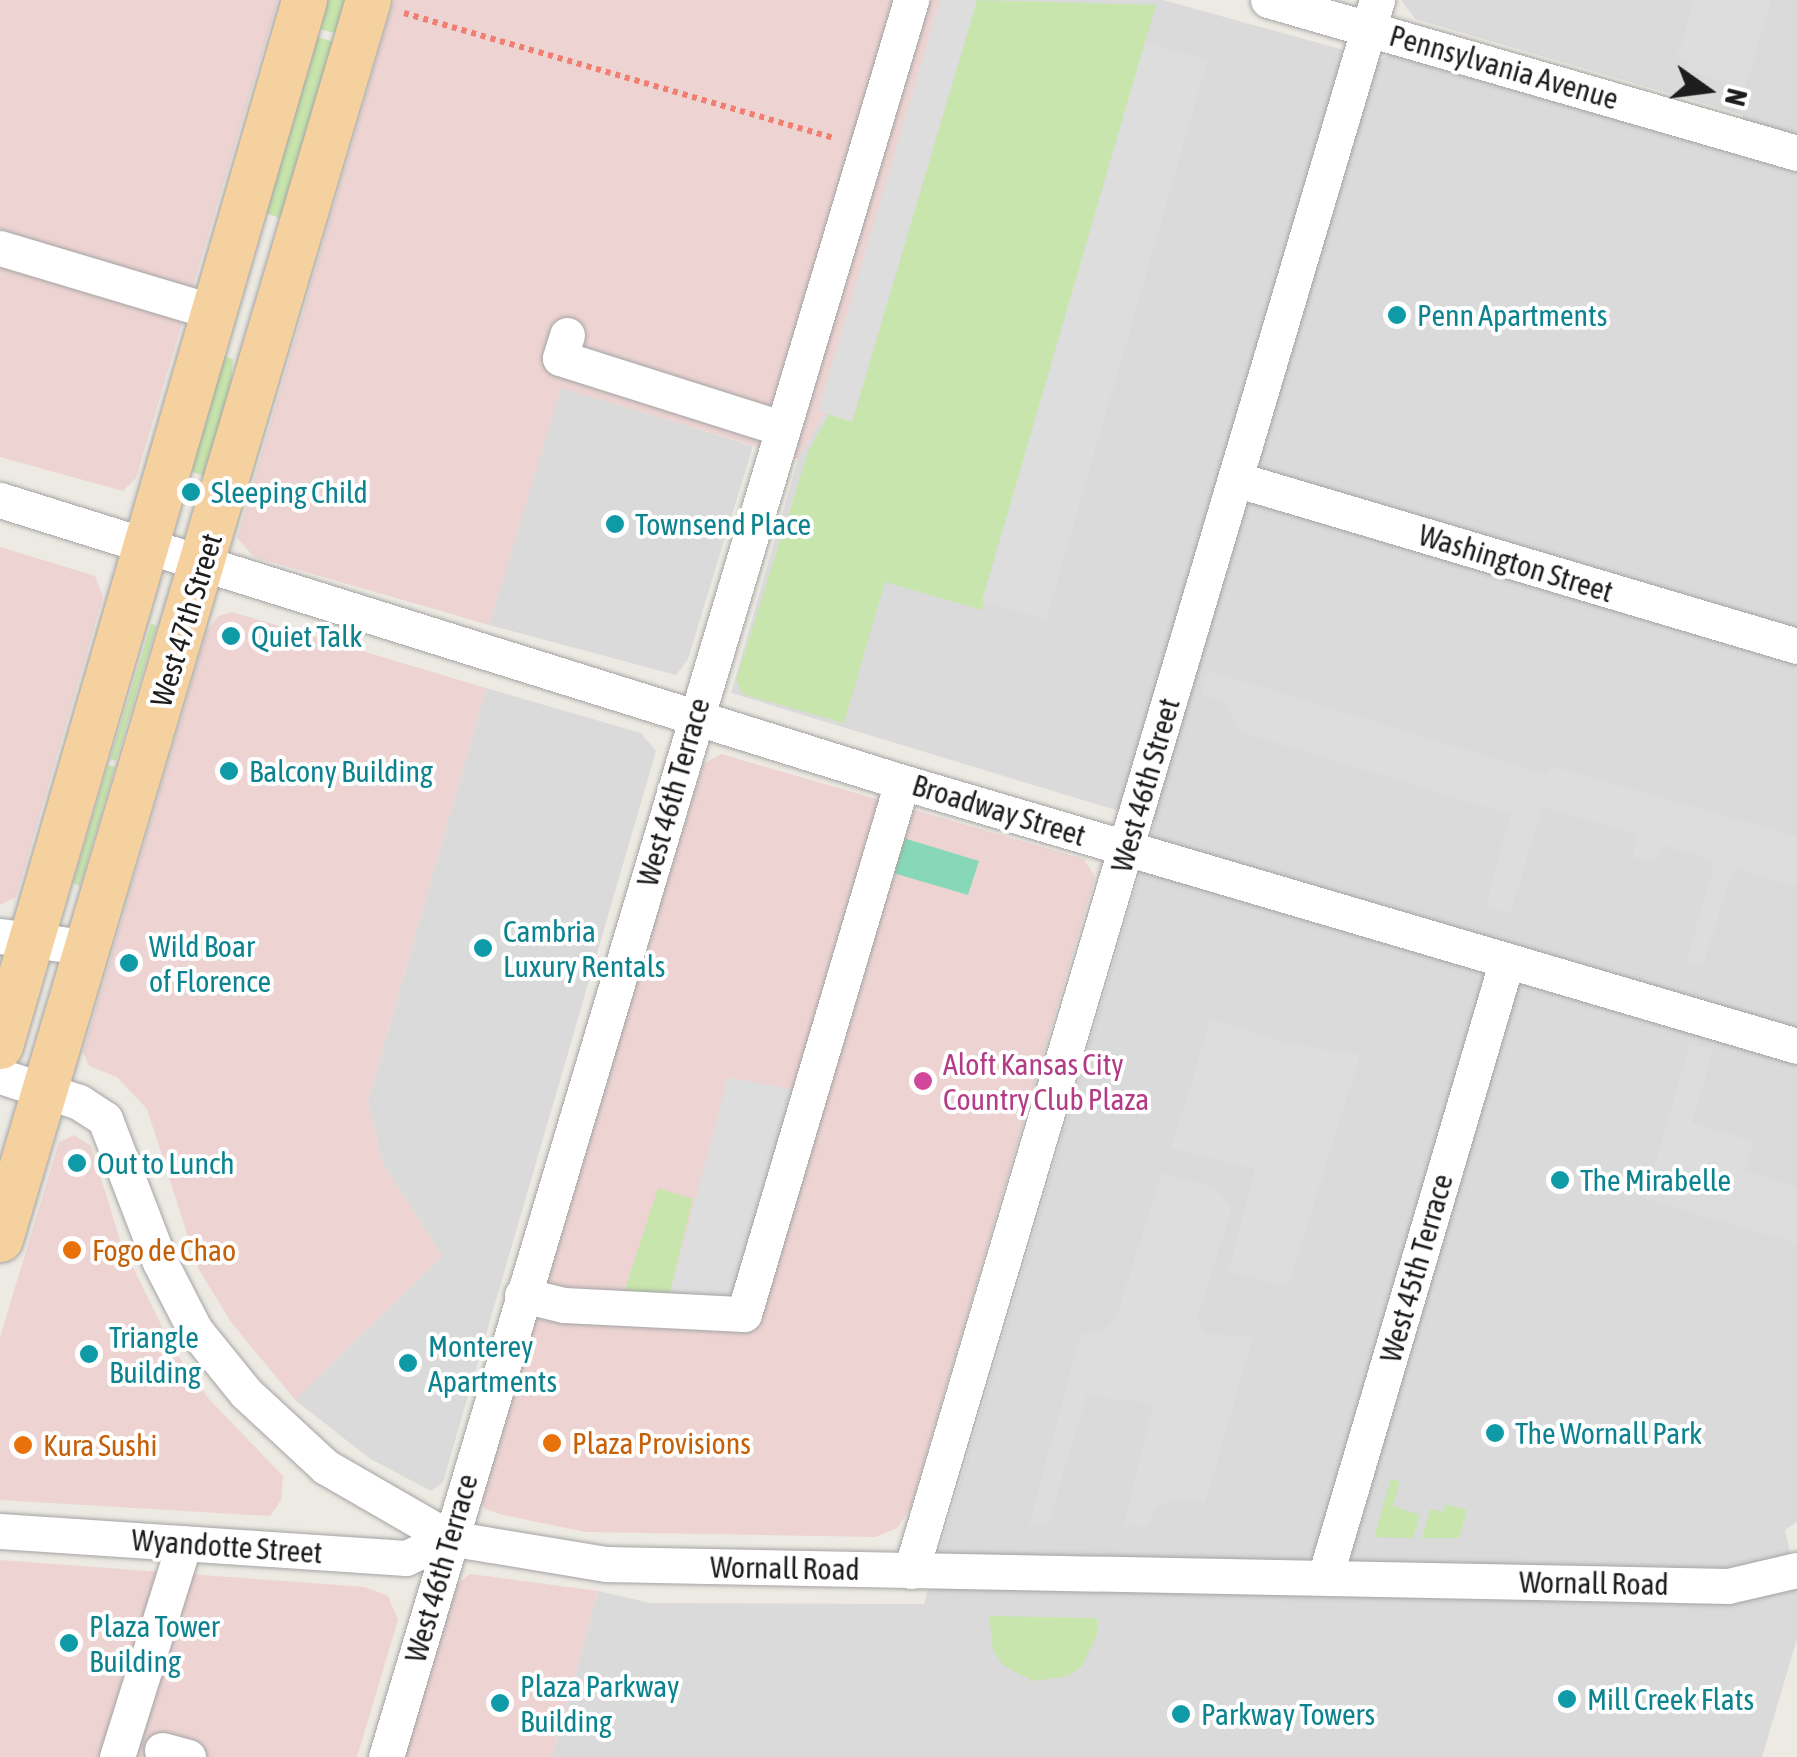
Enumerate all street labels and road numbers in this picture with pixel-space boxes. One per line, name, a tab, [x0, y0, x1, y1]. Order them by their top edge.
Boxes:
street label: Pennsylvania Avenue	[1385, 17, 1623, 117]
street label: Washington Street	[1415, 516, 1617, 610]
street label: West 47th Street	[143, 529, 229, 711]
street label: West 46th Terrace	[629, 694, 717, 890]
street label: West 46th Street	[1103, 694, 1187, 876]
street label: Broadway Street	[908, 767, 1090, 853]
street label: West 45th Terrace	[1372, 1170, 1460, 1366]
street label: West 46th Terrace	[397, 1470, 485, 1666]
street label: Wyandotte Street	[130, 1521, 324, 1571]
street label: Wornall Road	[710, 1549, 860, 1587]
street label: Wornall Road	[1519, 1564, 1669, 1602]

